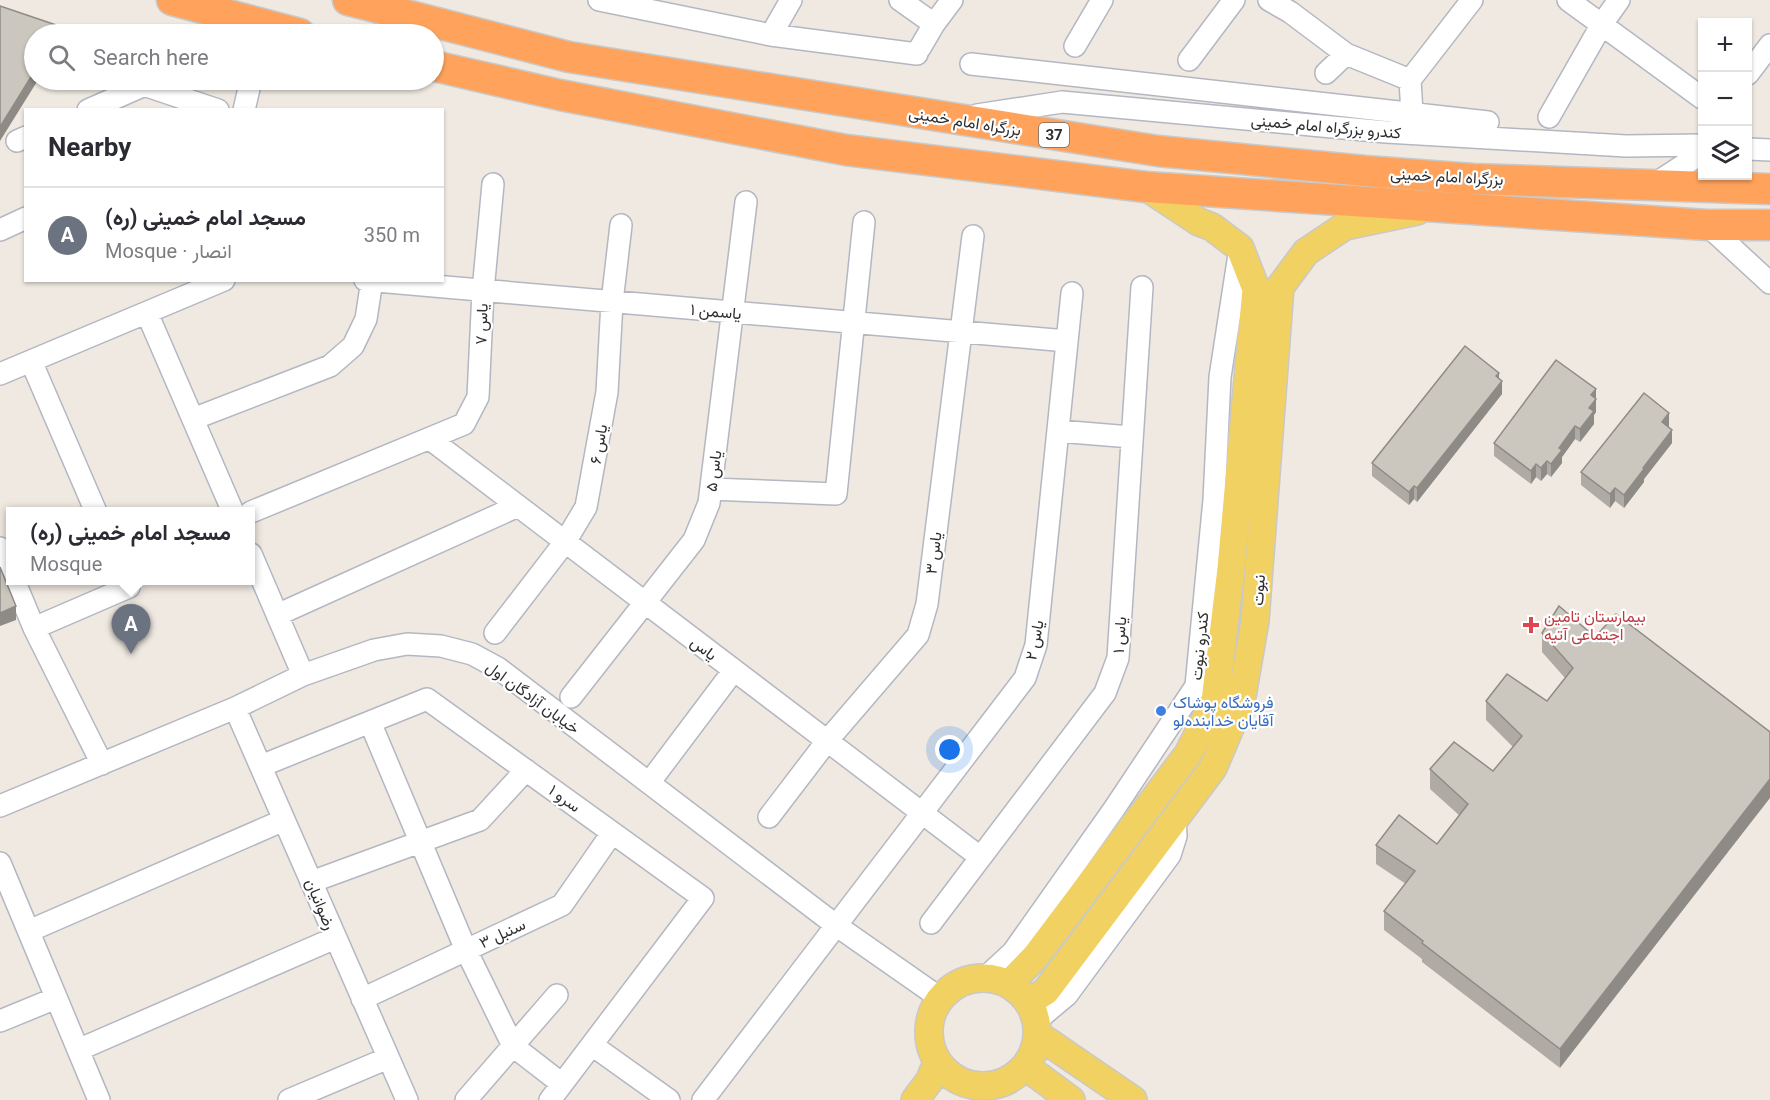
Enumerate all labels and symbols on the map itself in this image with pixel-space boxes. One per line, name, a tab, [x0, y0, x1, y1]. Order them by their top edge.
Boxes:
street label: بزرگراه امام خمینی	[907, 103, 1022, 141]
street label: کندرو بزرگراه امام خمینی	[1250, 110, 1402, 144]
road number: 37	[1039, 123, 1069, 147]
street label: بزرگراه امام خمینی	[1390, 164, 1504, 190]
street label: یاسمن ۱	[690, 300, 742, 324]
street label: یاس ۷	[471, 303, 493, 345]
street label: یاس ۶	[586, 423, 612, 466]
street label: یاس ۵	[702, 449, 726, 493]
street label: یاس ۳	[921, 531, 947, 575]
street label: نبوت	[1248, 574, 1270, 606]
pin: A	[112, 604, 150, 654]
place label: بیمارستان تامین اجتماعی آتیه	[1544, 607, 1646, 645]
street label: کندرو نبوت	[1186, 611, 1214, 681]
street label: یاس ۱	[1109, 616, 1131, 654]
marker: بیمارستان تامین اجتماعی آتیه	[1522, 616, 1540, 634]
street label: یاس ۲	[1021, 618, 1049, 662]
street label: یاس	[686, 632, 721, 665]
street label: خیابان آزادگان اول	[482, 657, 583, 739]
place label: فروشگاه پوشاک آقایان خدابنده‌لو	[1173, 693, 1275, 731]
marker: فروشگاه پوشاک آقایان خدابنده‌لو	[1154, 704, 1168, 718]
your location	[935, 735, 964, 764]
street label: سرو ۱	[545, 781, 584, 817]
street label: رضوانیان	[300, 876, 340, 933]
street label: سنبل ۳	[476, 915, 529, 953]

